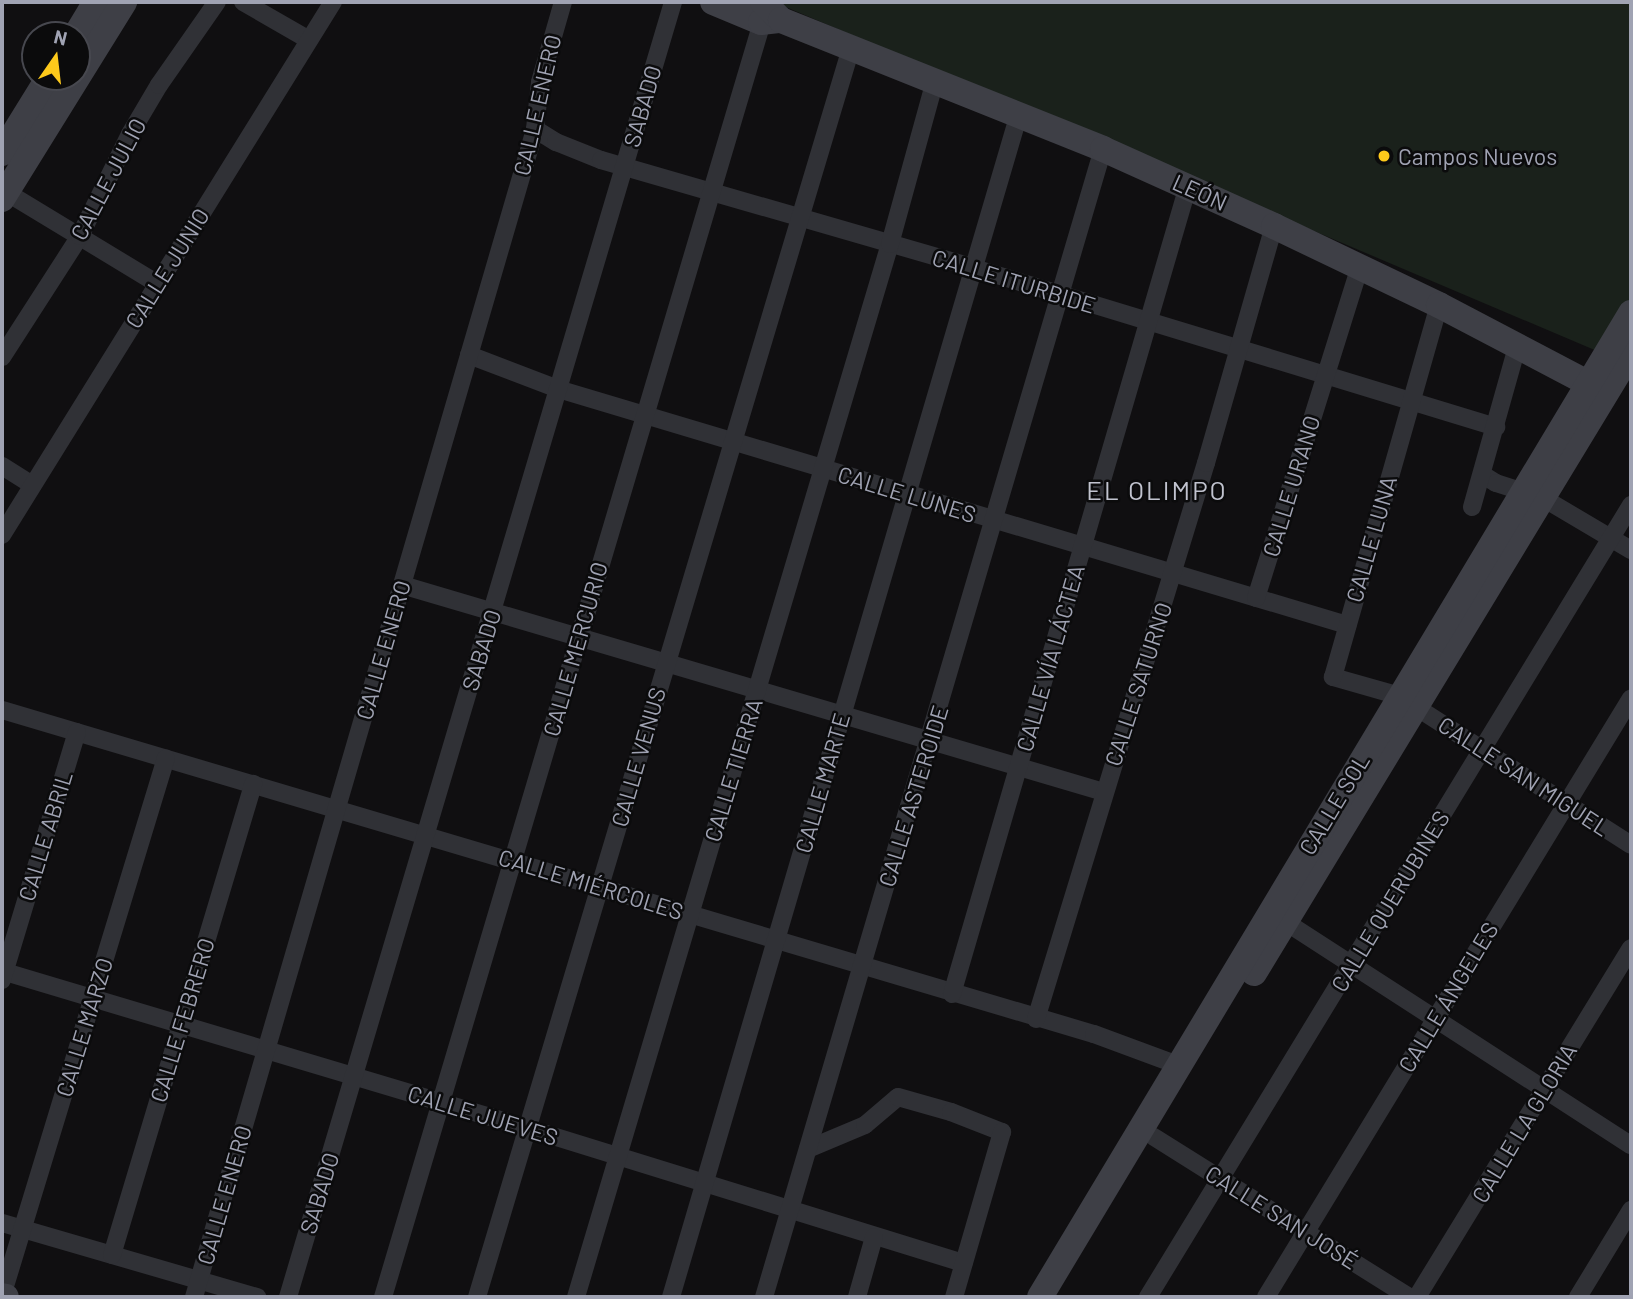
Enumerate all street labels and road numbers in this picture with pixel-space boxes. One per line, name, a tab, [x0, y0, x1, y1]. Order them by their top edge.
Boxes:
street label: CALLE ENERO	[507, 32, 567, 178]
street label: SABADO	[617, 62, 667, 150]
street label: CALLE JULIO	[64, 113, 152, 245]
street label: LEÓN	[1168, 168, 1232, 216]
street label: CALLE JUNIO	[119, 203, 215, 333]
street label: CALLE ITURBIDE	[929, 243, 1099, 319]
street label: CALLE URANO	[1256, 412, 1326, 560]
street label: CALLE LUNES	[835, 460, 979, 528]
street label: CALLE LUNA	[1340, 473, 1402, 605]
street label: CALLE MERCURIO	[537, 559, 613, 739]
street label: CALLE VÍA LÁCTEA	[1010, 561, 1090, 755]
street label: CALLE ENERO	[350, 577, 416, 723]
street label: CALLE SATURNO	[1099, 599, 1177, 769]
street label: SABADO	[456, 606, 506, 694]
street label: CALLE VENUS	[605, 684, 671, 830]
street label: CALLE TIERRA	[698, 695, 768, 845]
street label: CALLE ASTEROIDE	[872, 702, 954, 890]
street label: CALLE MARTE	[789, 710, 855, 856]
street label: CALLE SAN MIGUEL	[1433, 710, 1615, 842]
street label: CALLE SOL	[1293, 748, 1375, 860]
street label: CALLE ABRIL	[12, 768, 78, 904]
street label: CALLE QUERUBINES	[1325, 805, 1455, 997]
street label: CALLE MIÉRCOLES	[495, 843, 687, 925]
street label: CALLE ÁNGELES	[1392, 917, 1504, 1077]
street label: CALLE FEBRERO	[144, 935, 220, 1105]
street label: CALLE MARZO	[50, 954, 118, 1100]
street label: CALLE LA GLORIA	[1466, 1039, 1582, 1207]
street label: CALLE JUEVES	[405, 1079, 561, 1151]
street label: CALLE ENERO	[191, 1122, 257, 1268]
street label: SABADO	[294, 1149, 344, 1237]
street label: CALLE SAN JOSÉ	[1201, 1159, 1363, 1275]

